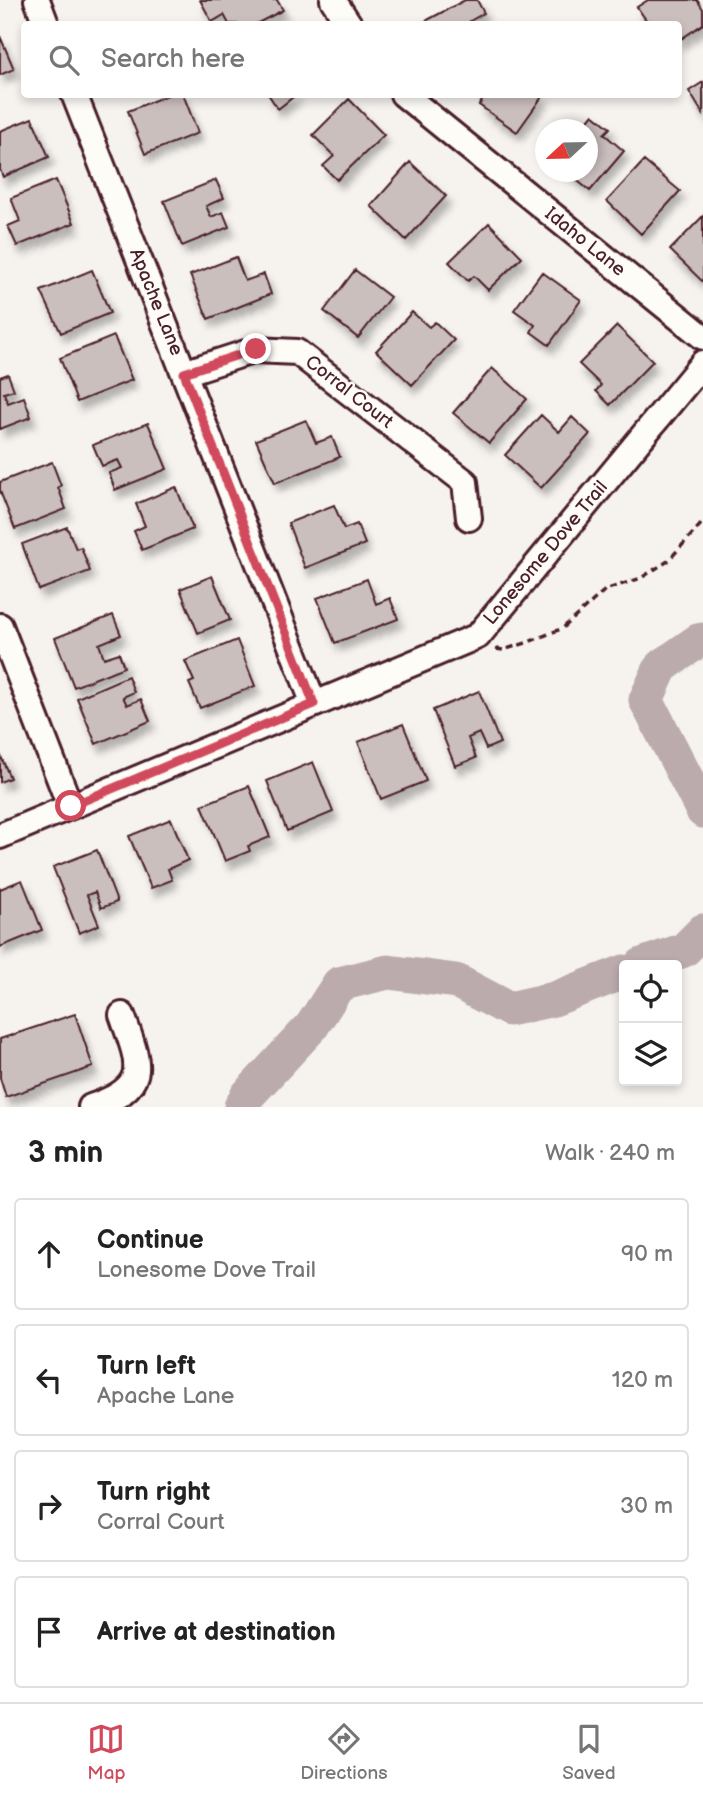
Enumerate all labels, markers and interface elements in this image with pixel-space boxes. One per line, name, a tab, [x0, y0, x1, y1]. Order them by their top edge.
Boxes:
search box	[21, 21, 682, 98]
icon: search	[45, 41, 83, 79]
text: Search here	[101, 44, 245, 75]
north arrow	[535, 119, 598, 182]
street label: Idaho Lane	[540, 203, 630, 281]
street label: Apache Lane	[124, 245, 188, 359]
route end	[240, 333, 271, 364]
street label: Corral Court	[300, 351, 398, 434]
street label: Lonesome Dove Trail	[479, 476, 613, 630]
route start	[55, 790, 86, 821]
map controls	[619, 960, 682, 1086]
button: locate	[619, 960, 682, 1023]
button: layers	[619, 1023, 682, 1086]
text: 3 min	[28, 1135, 103, 1171]
text: Walk · 240 m	[545, 1139, 675, 1167]
text: Continue	[97, 1225, 204, 1256]
icon: ahead	[30, 1235, 68, 1273]
text: 90 m	[621, 1240, 673, 1268]
text: Lonesome Dove Trail	[97, 1256, 316, 1284]
text: Turn left	[97, 1351, 196, 1382]
icon: left	[30, 1361, 68, 1399]
text: 120 m	[612, 1366, 673, 1394]
text: Apache Lane	[97, 1382, 234, 1410]
text: Turn right	[97, 1477, 210, 1508]
icon: right	[30, 1487, 68, 1525]
text: 30 m	[620, 1492, 673, 1520]
text: Corral Court	[97, 1508, 225, 1536]
icon: arrive	[30, 1613, 68, 1651]
text: Arrive at destination	[97, 1617, 336, 1648]
tab: Map	[87, 1720, 126, 1785]
tab: Directions	[300, 1720, 388, 1785]
tab: Saved	[562, 1720, 616, 1785]

